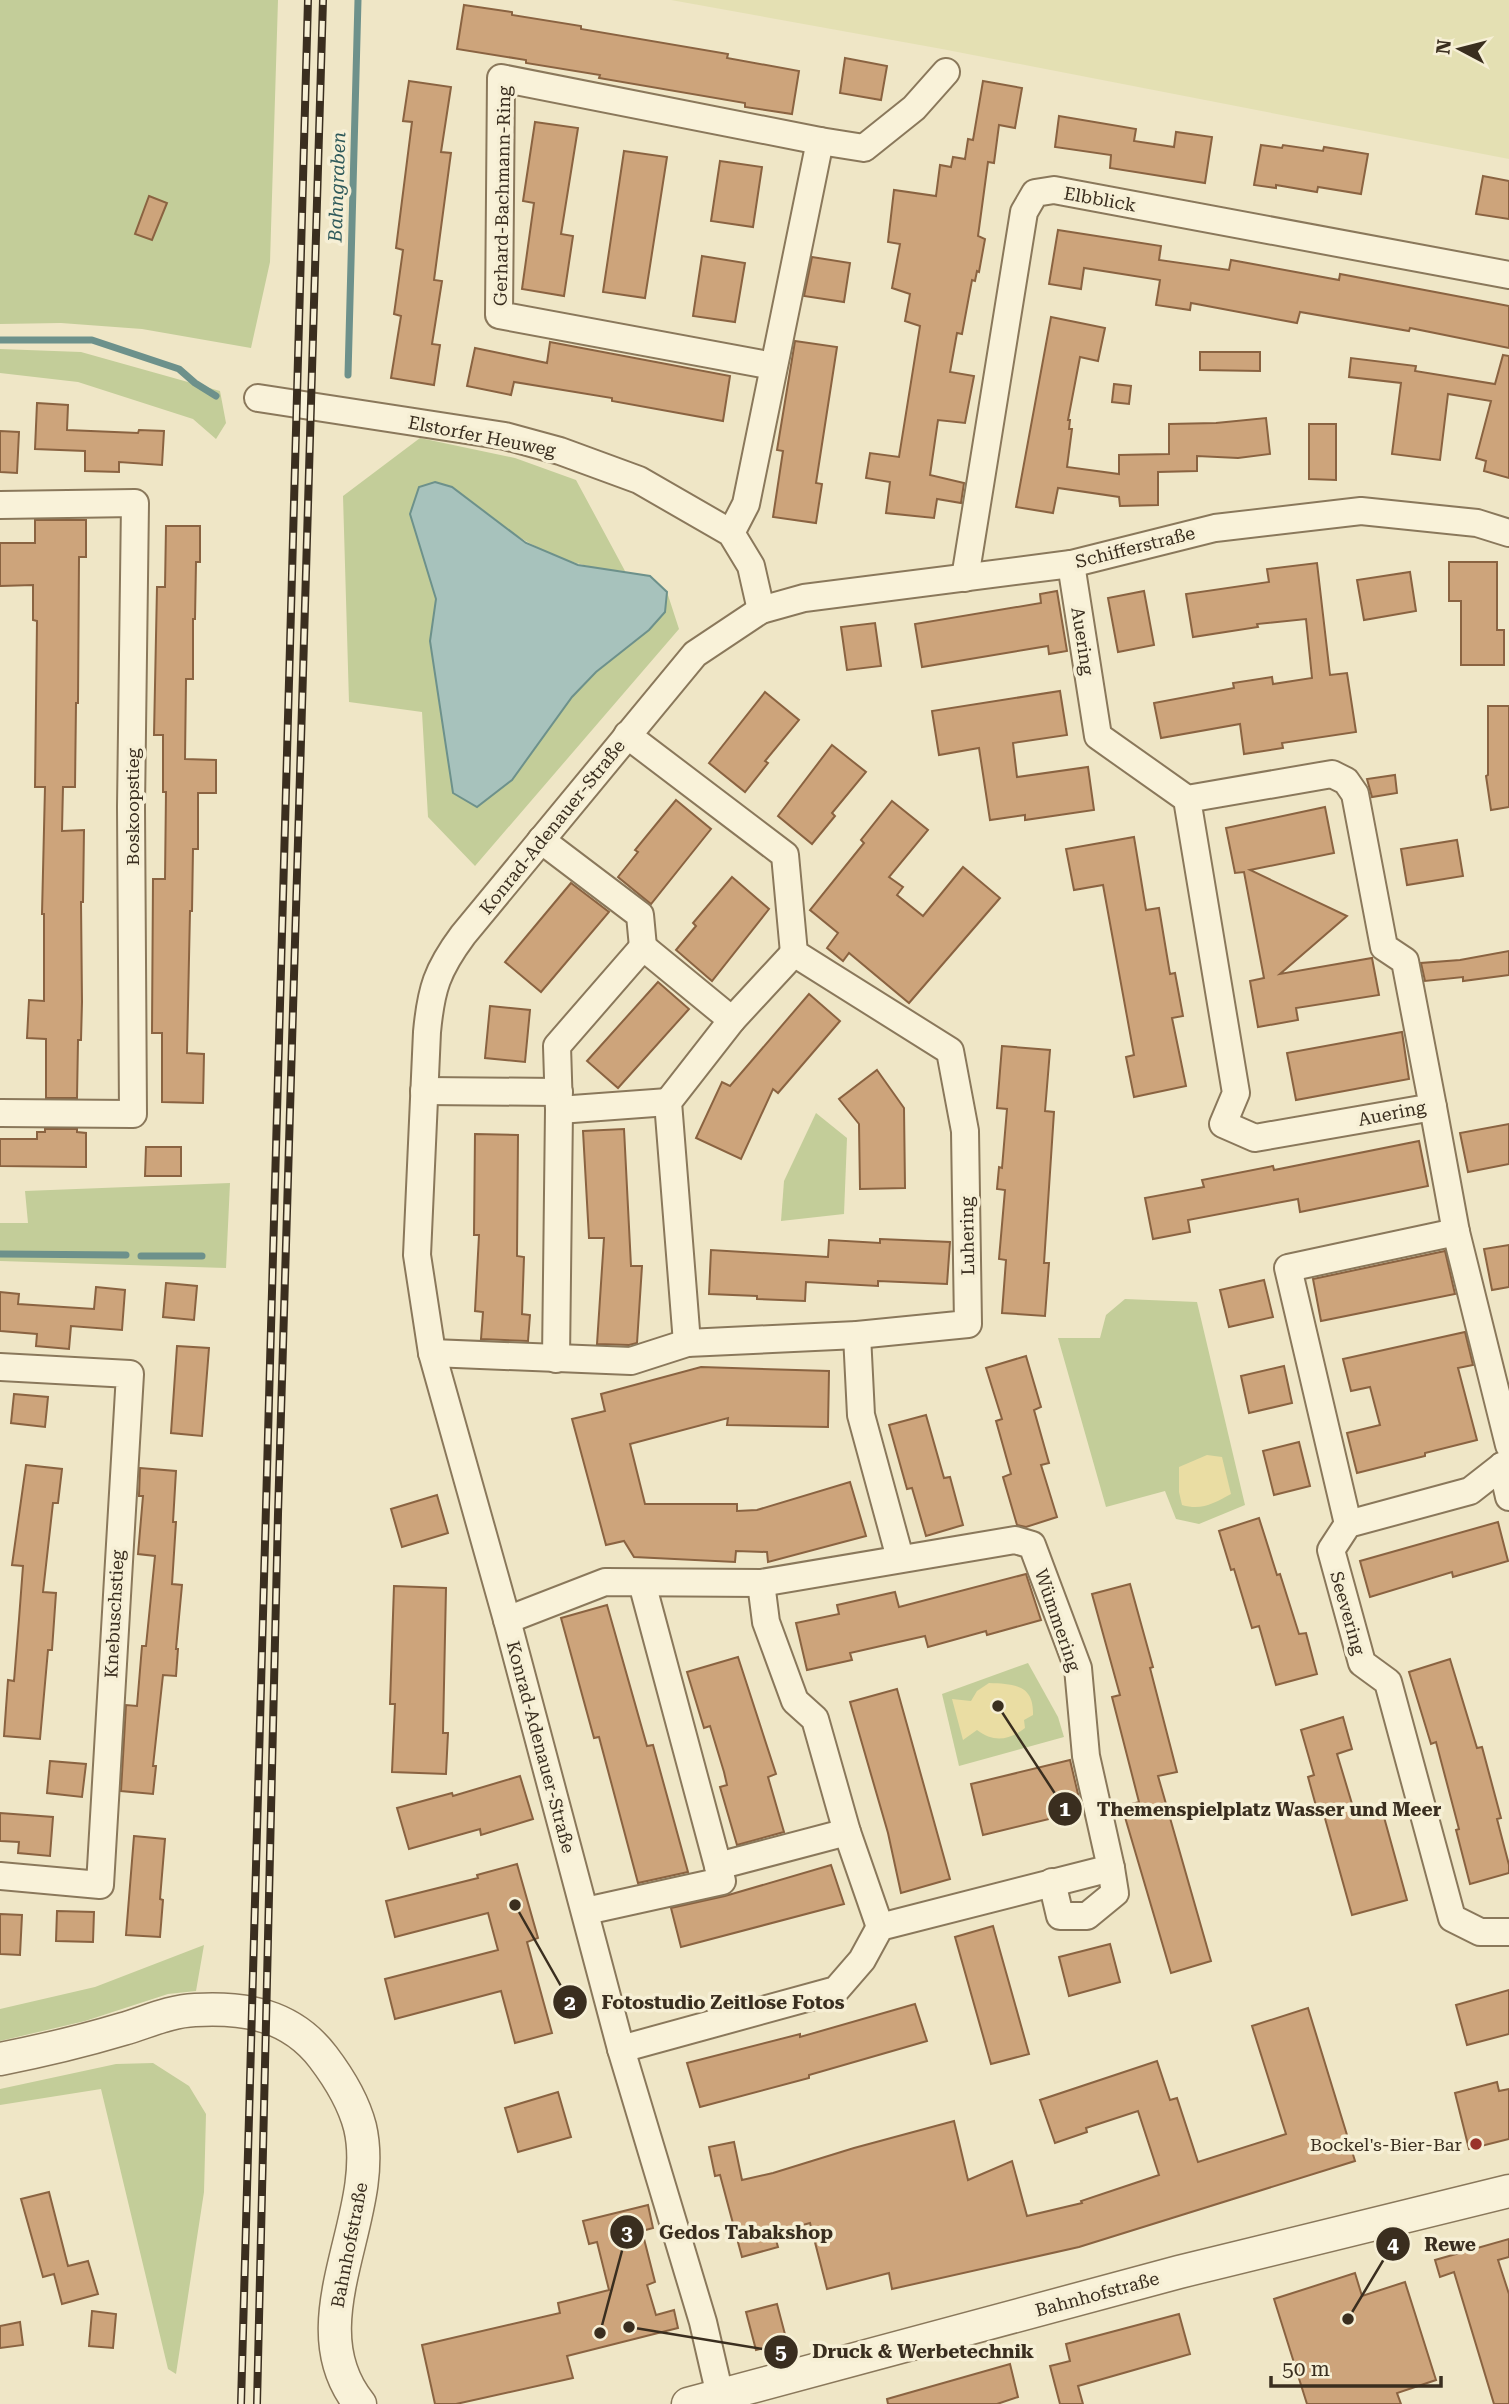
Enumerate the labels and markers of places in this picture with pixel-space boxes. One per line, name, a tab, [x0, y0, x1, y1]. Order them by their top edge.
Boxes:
callout: Themenspielplatz Wasser und Meer	[1048, 1789, 1455, 1829]
callout: Fotostudio Zeitlose Fotos	[553, 1982, 859, 2022]
place label: Bockel's-Bier-Bar	[1310, 2134, 1462, 2155]
marker: Bockel's-Bier-Bar	[1468, 2136, 1484, 2152]
callout: Gedos Tabakshop	[609, 2212, 847, 2252]
callout: Rewe	[1376, 2224, 1490, 2264]
callout: Druck & Werbetechnik	[763, 2332, 1048, 2372]

